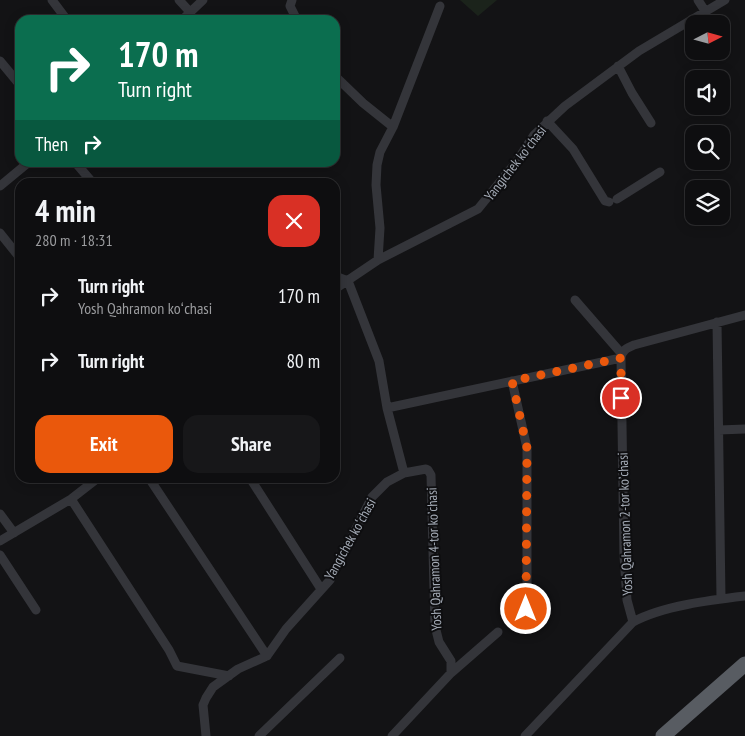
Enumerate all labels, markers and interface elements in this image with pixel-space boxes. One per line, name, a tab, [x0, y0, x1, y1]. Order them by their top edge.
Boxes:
north arrow	[685, 15, 730, 60]
map controls	[685, 15, 730, 225]
text: 170 m	[118, 31, 199, 77]
icon: right	[35, 35, 100, 100]
button: sound	[685, 70, 730, 115]
text: Turn right	[118, 75, 192, 103]
street label: Yangichek koʻchasi	[480, 122, 550, 204]
button: search	[685, 125, 730, 170]
icon: right	[78, 130, 106, 158]
text: Then	[35, 132, 68, 156]
button: layers	[685, 180, 730, 225]
text: 4 min	[35, 191, 96, 230]
button: close	[268, 195, 320, 247]
text: 280 m · 18:31	[35, 230, 113, 250]
text: Turn right	[78, 274, 144, 298]
icon: right	[35, 282, 63, 310]
text: 170 m	[278, 284, 320, 308]
text: Yosh Qahramon koʻchasi	[78, 298, 212, 318]
icon: right	[35, 347, 63, 375]
text: Turn right	[78, 349, 144, 373]
text: 80 m	[287, 349, 320, 373]
pin	[600, 377, 642, 419]
icon: arrive	[607, 384, 635, 412]
button: Exit	[35, 415, 173, 473]
button: Share	[183, 415, 320, 473]
street label: Yosh Qahramon 2-tor koʼchasi	[614, 452, 636, 596]
street label: Yosh Qahramon 4-tor koʼchasi	[423, 487, 445, 631]
street label: Yangichek koʻchasi	[320, 495, 380, 583]
position arrow	[499, 582, 551, 634]

